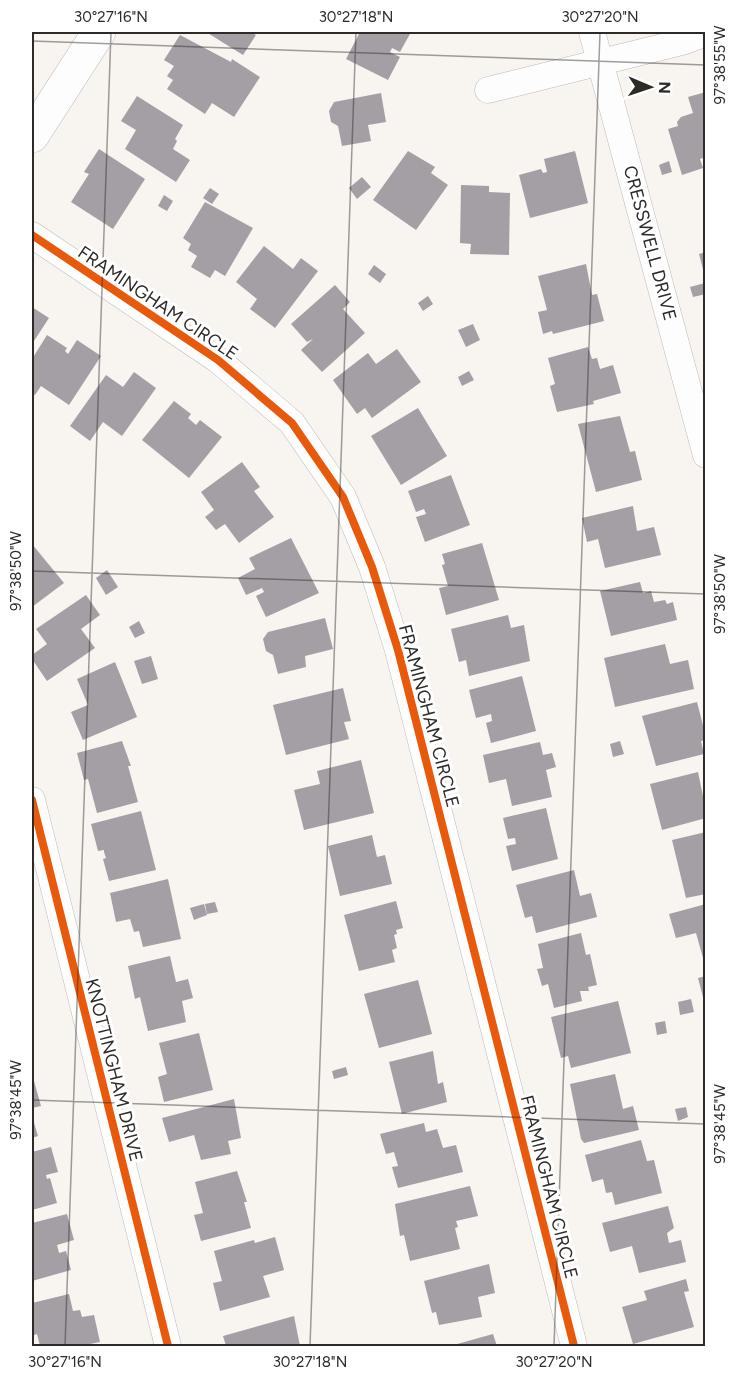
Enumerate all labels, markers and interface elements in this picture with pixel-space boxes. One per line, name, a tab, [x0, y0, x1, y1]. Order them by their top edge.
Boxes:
text: 30°27'16"N	[74, 8, 148, 26]
text: 30°27'18"N	[319, 8, 393, 26]
text: 30°27'20"N	[561, 8, 639, 26]
text: 97°38'55"W	[711, 25, 729, 104]
north arrow	[620, 57, 680, 117]
text: N	[655, 81, 674, 94]
street label: CRESSWELL DRIVE	[619, 163, 681, 323]
street label: FRAMINGHAM CIRCLE	[74, 241, 242, 365]
text: 97°38'50"W	[7, 530, 25, 611]
text: 97°38'50"W	[711, 553, 729, 634]
street label: FRAMINGHAM CIRCLE	[394, 622, 464, 810]
street label: KNOTTINGHAM DRIVE	[81, 976, 147, 1164]
text: 97°38'45"W	[7, 1060, 25, 1140]
text: 97°38'45"W	[711, 1084, 729, 1164]
street label: FRAMINGHAM CIRCLE	[516, 1093, 582, 1281]
text: 30°27'16"N	[28, 1353, 102, 1371]
text: 30°27'18"N	[273, 1353, 347, 1371]
text: 30°27'20"N	[515, 1353, 593, 1371]

